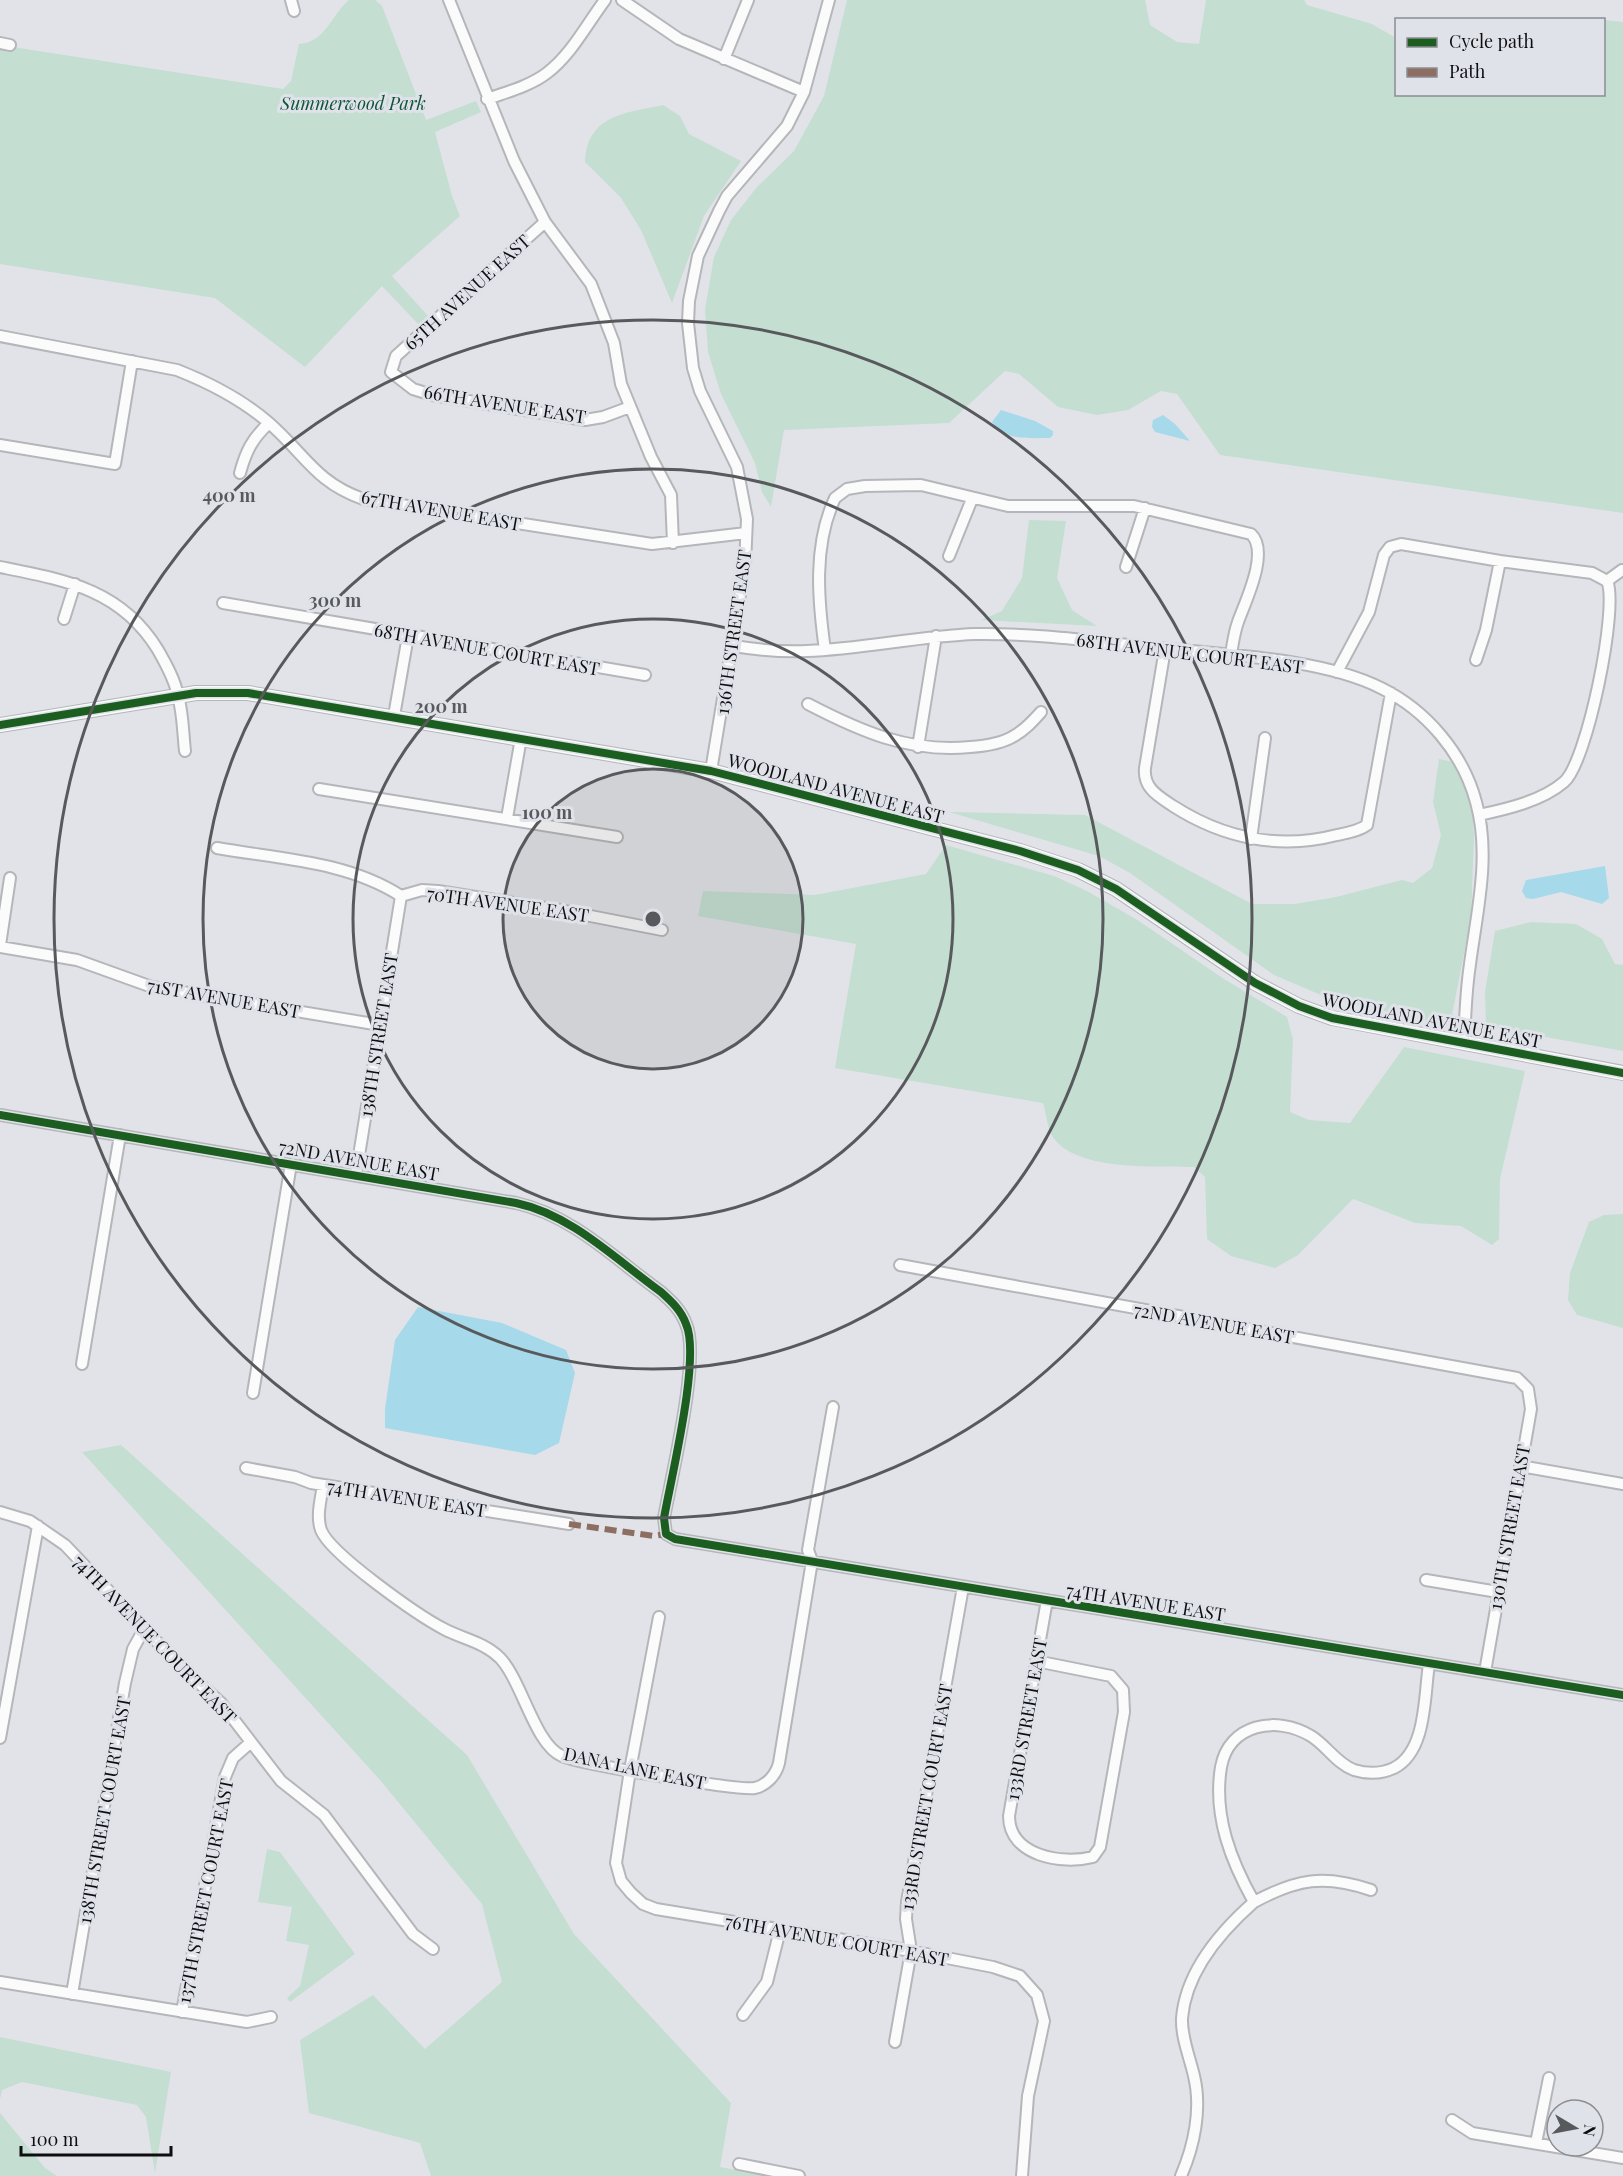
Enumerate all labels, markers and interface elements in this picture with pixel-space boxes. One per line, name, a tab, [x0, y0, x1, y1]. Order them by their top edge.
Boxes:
legend	[1395, 18, 1605, 96]
text: Cycle path	[1449, 29, 1534, 53]
text: Path	[1449, 59, 1486, 83]
park label: Summerwood Park	[279, 91, 426, 115]
street label: 65TH AVENUE EAST	[399, 229, 535, 355]
street label: 66TH AVENUE EAST	[422, 379, 588, 429]
text: 400 m	[202, 483, 256, 507]
street label: 67TH AVENUE EAST	[359, 484, 523, 536]
street label: 136TH STREET EAST	[710, 548, 756, 716]
text: 300 m	[309, 588, 362, 612]
street label: 68TH AVENUE COURT EAST	[372, 617, 602, 681]
street label: 68TH AVENUE COURT EAST	[1075, 627, 1305, 679]
text: 200 m	[414, 694, 468, 718]
street label: WOODLAND AVENUE EAST	[724, 747, 947, 828]
text: 100 m	[522, 800, 573, 824]
street label: 70TH AVENUE EAST	[426, 881, 590, 927]
centre of rings	[643, 909, 663, 929]
street label: 138TH STREET EAST	[353, 951, 403, 1119]
street label: 71ST AVENUE EAST	[146, 973, 302, 1023]
street label: WOODLAND AVENUE EAST	[1319, 987, 1544, 1053]
street label: 72ND AVENUE EAST	[277, 1134, 441, 1186]
street label: 72ND AVENUE EAST	[1132, 1297, 1296, 1349]
street label: 130TH STREET EAST	[1483, 1442, 1535, 1612]
street label: 74TH AVENUE EAST	[326, 1474, 488, 1522]
street label: 74TH AVENUE COURT EAST	[68, 1550, 242, 1728]
street label: 74TH AVENUE EAST	[1065, 1578, 1227, 1626]
street label: 133RD STREET EAST	[1000, 1636, 1052, 1802]
street label: 133RD STREET COURT EAST	[894, 1682, 958, 1912]
street label: 138TH STREET COURT EAST	[72, 1694, 136, 1926]
street label: DANA LANE EAST	[562, 1741, 708, 1795]
street label: 137TH STREET COURT EAST	[171, 1776, 239, 2006]
street label: 76TH AVENUE COURT EAST	[723, 1909, 951, 1971]
north arrow	[1545, 2098, 1605, 2158]
scale bar	[21, 2119, 171, 2157]
text: N	[1579, 2123, 1602, 2139]
text: 100 m	[30, 2127, 79, 2151]

